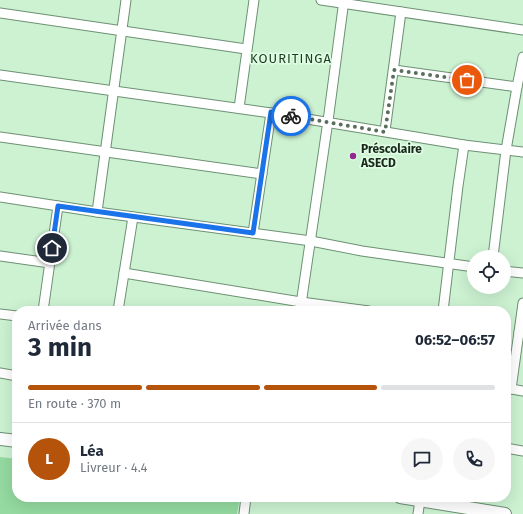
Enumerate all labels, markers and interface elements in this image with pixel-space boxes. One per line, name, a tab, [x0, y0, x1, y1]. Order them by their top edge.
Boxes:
district label: KOURITINGA	[250, 51, 332, 66]
pin	[450, 63, 484, 97]
icon: bag	[456, 69, 478, 91]
courier	[271, 96, 311, 136]
icon: bike	[280, 105, 302, 127]
place label: Préscolaire ASECD	[360, 142, 422, 170]
marker: Préscolaire ASECD	[348, 151, 358, 161]
pin	[35, 231, 69, 265]
icon: home	[41, 237, 63, 259]
map controls	[467, 250, 511, 294]
button: locate	[467, 250, 511, 294]
text: Arrivée dans	[28, 318, 102, 333]
text: 06:52–06:57	[415, 331, 495, 349]
text: 3 min	[28, 332, 92, 363]
text: En route · 370 m	[28, 396, 121, 411]
button: chat	[401, 438, 443, 480]
button: phone	[453, 438, 495, 480]
text: Léa	[80, 442, 104, 460]
text: L	[45, 450, 53, 468]
text: Livreur · 4.4	[80, 460, 147, 475]

